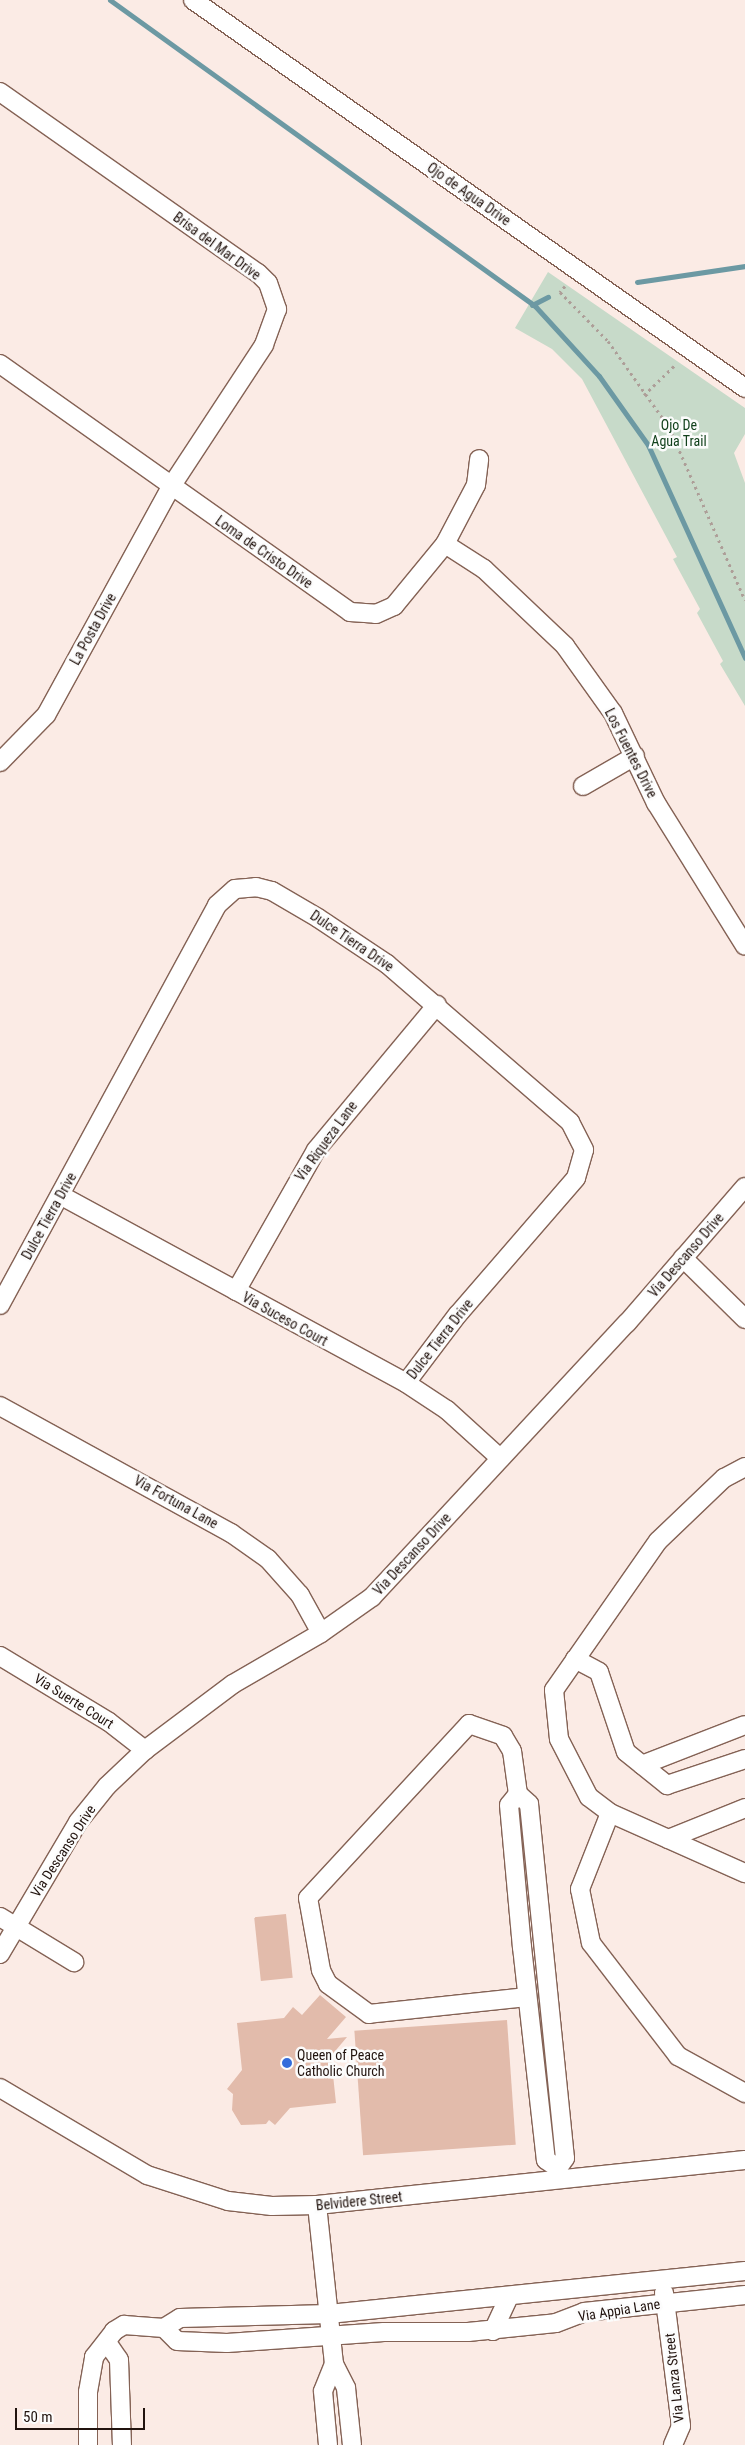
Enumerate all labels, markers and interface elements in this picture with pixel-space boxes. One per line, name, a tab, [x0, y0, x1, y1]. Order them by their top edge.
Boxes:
street label: Ojo de Agua Drive	[424, 159, 514, 229]
street label: Brisa del Mar Drive	[170, 209, 264, 283]
park label: Ojo De Agua Trail	[651, 417, 707, 450]
street label: Loma de Cristo Drive	[212, 512, 316, 592]
street label: La Posta Drive	[66, 590, 120, 668]
street label: Los Fuentes Drive	[601, 705, 661, 801]
street label: Dulce Tierra Drive	[307, 907, 397, 975]
street label: Via Riqueza Lane	[291, 1098, 361, 1184]
street label: Dulce Tierra Drive	[18, 1169, 80, 1263]
street label: Via Descanso Drive	[645, 1209, 727, 1301]
street label: Via Suceso Court	[239, 1289, 331, 1349]
street label: Dulce Tierra Drive	[403, 1295, 477, 1383]
street label: Via Fortuna Lane	[131, 1472, 221, 1532]
street label: Via Descanso Drive	[370, 1509, 454, 1599]
street label: Via Suerte Court	[31, 1670, 117, 1732]
street label: Via Descanso Drive	[27, 1802, 99, 1900]
place label: Queen of Peace Catholic Church	[297, 2047, 385, 2080]
marker: Queen of Peace Catholic Church	[281, 2057, 293, 2069]
street label: Belvidere Street	[315, 2188, 403, 2214]
street label: Via Appia Lane	[577, 2295, 661, 2325]
street label: Via Lanza Street	[661, 2332, 687, 2424]
scale bar	[18, 2398, 148, 2430]
text: 50 m	[23, 2408, 53, 2426]

